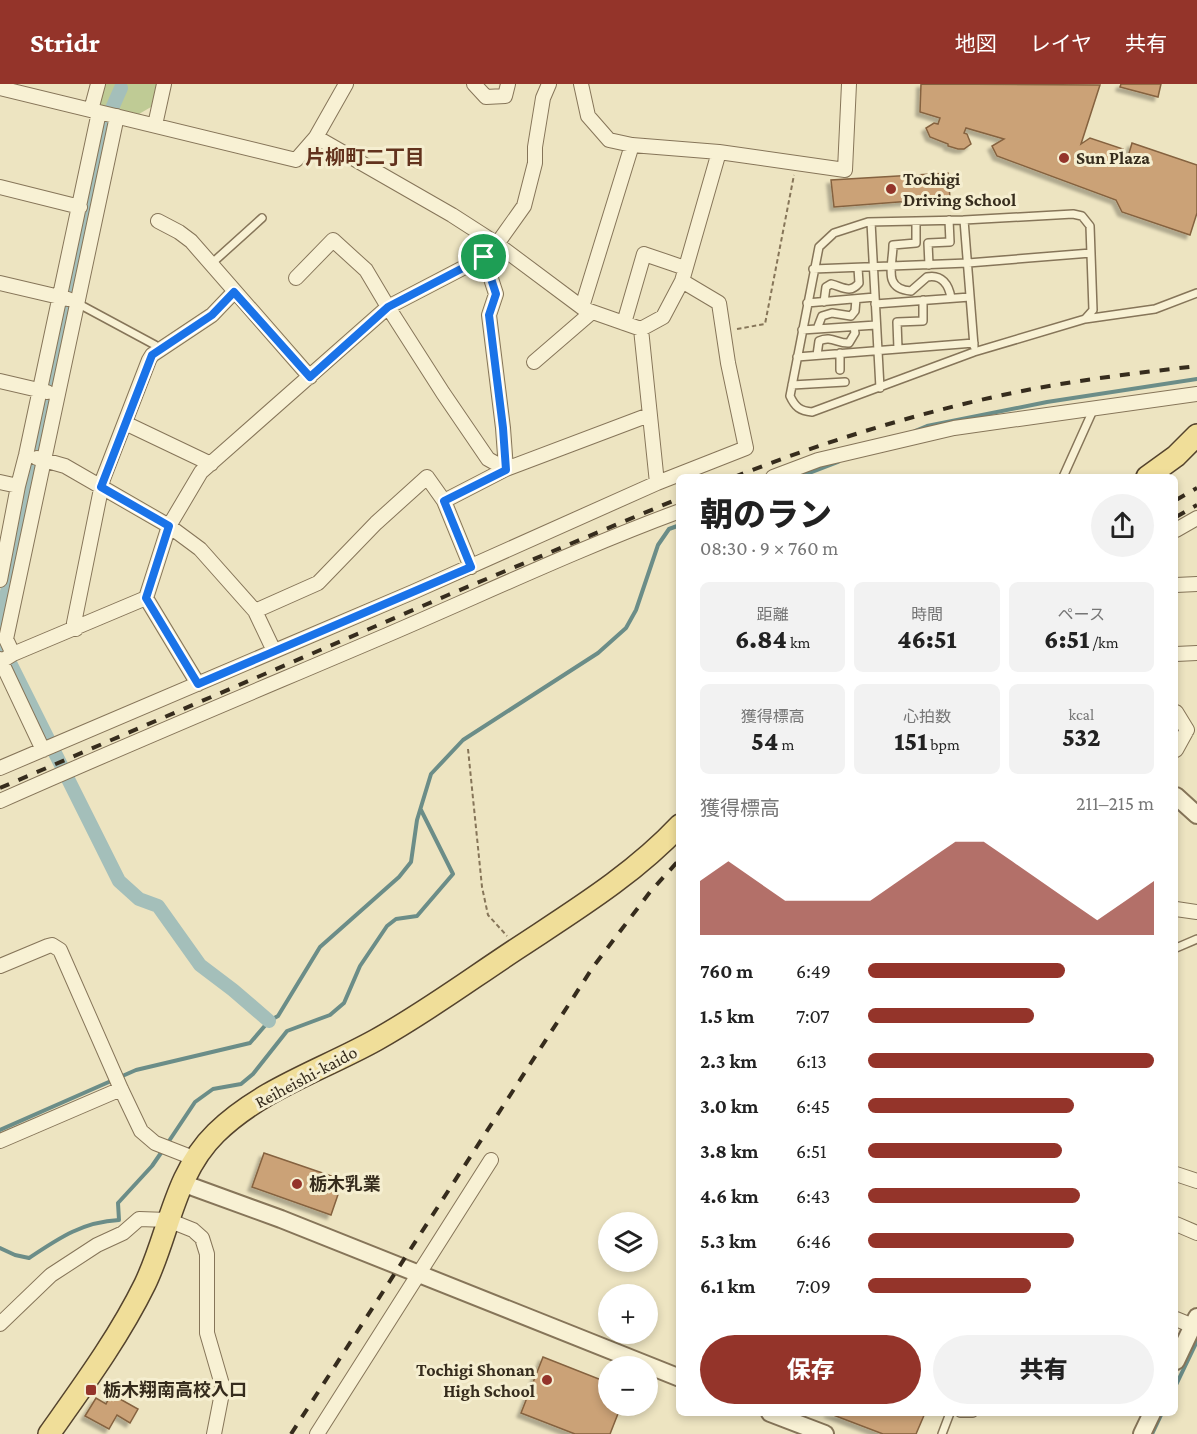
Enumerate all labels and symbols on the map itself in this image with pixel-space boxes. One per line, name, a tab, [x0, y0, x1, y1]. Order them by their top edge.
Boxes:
district label: 片柳町二丁目	[305, 146, 425, 168]
place label: Sun Plaza	[1076, 148, 1150, 168]
marker: Sun Plaza	[1057, 151, 1071, 165]
place label: Tochigi Driving School	[903, 169, 1016, 210]
marker: Tochigi Driving School	[884, 182, 898, 196]
pin	[458, 231, 509, 282]
street label: Reiheishi-kaido	[252, 1042, 360, 1112]
place label: 栃木乳業	[309, 1174, 381, 1194]
marker: 栃木乳業	[290, 1177, 304, 1191]
place label: Tochigi Shonan High School	[416, 1360, 536, 1401]
marker: Tochigi Shonan High School	[540, 1373, 554, 1387]
place label: 栃木翔南高校入口	[103, 1380, 247, 1400]
marker: 栃木翔南高校入口	[84, 1383, 98, 1397]

